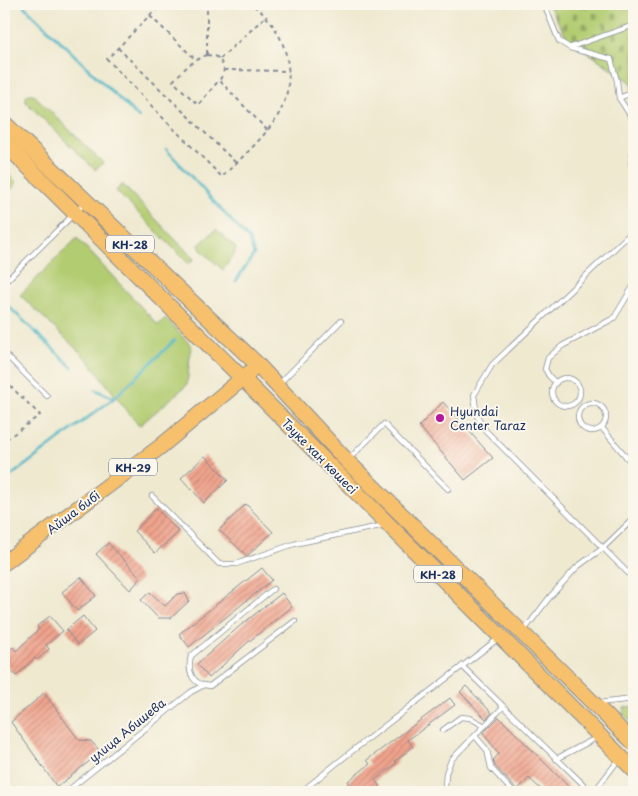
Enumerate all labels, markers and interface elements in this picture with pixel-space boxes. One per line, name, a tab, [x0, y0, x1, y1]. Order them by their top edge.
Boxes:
road number: КН-28	[106, 235, 154, 252]
place label: Hyundai Center Taraz	[450, 402, 526, 434]
marker: Hyundai Center Taraz	[434, 412, 446, 424]
street label: Тәуке хан көшесі	[278, 414, 362, 498]
road number: КН-29	[109, 458, 157, 476]
street label: Айша бибі	[43, 486, 103, 538]
road number: КН-28	[414, 566, 462, 582]
street label: улица Абишева	[85, 693, 169, 766]

